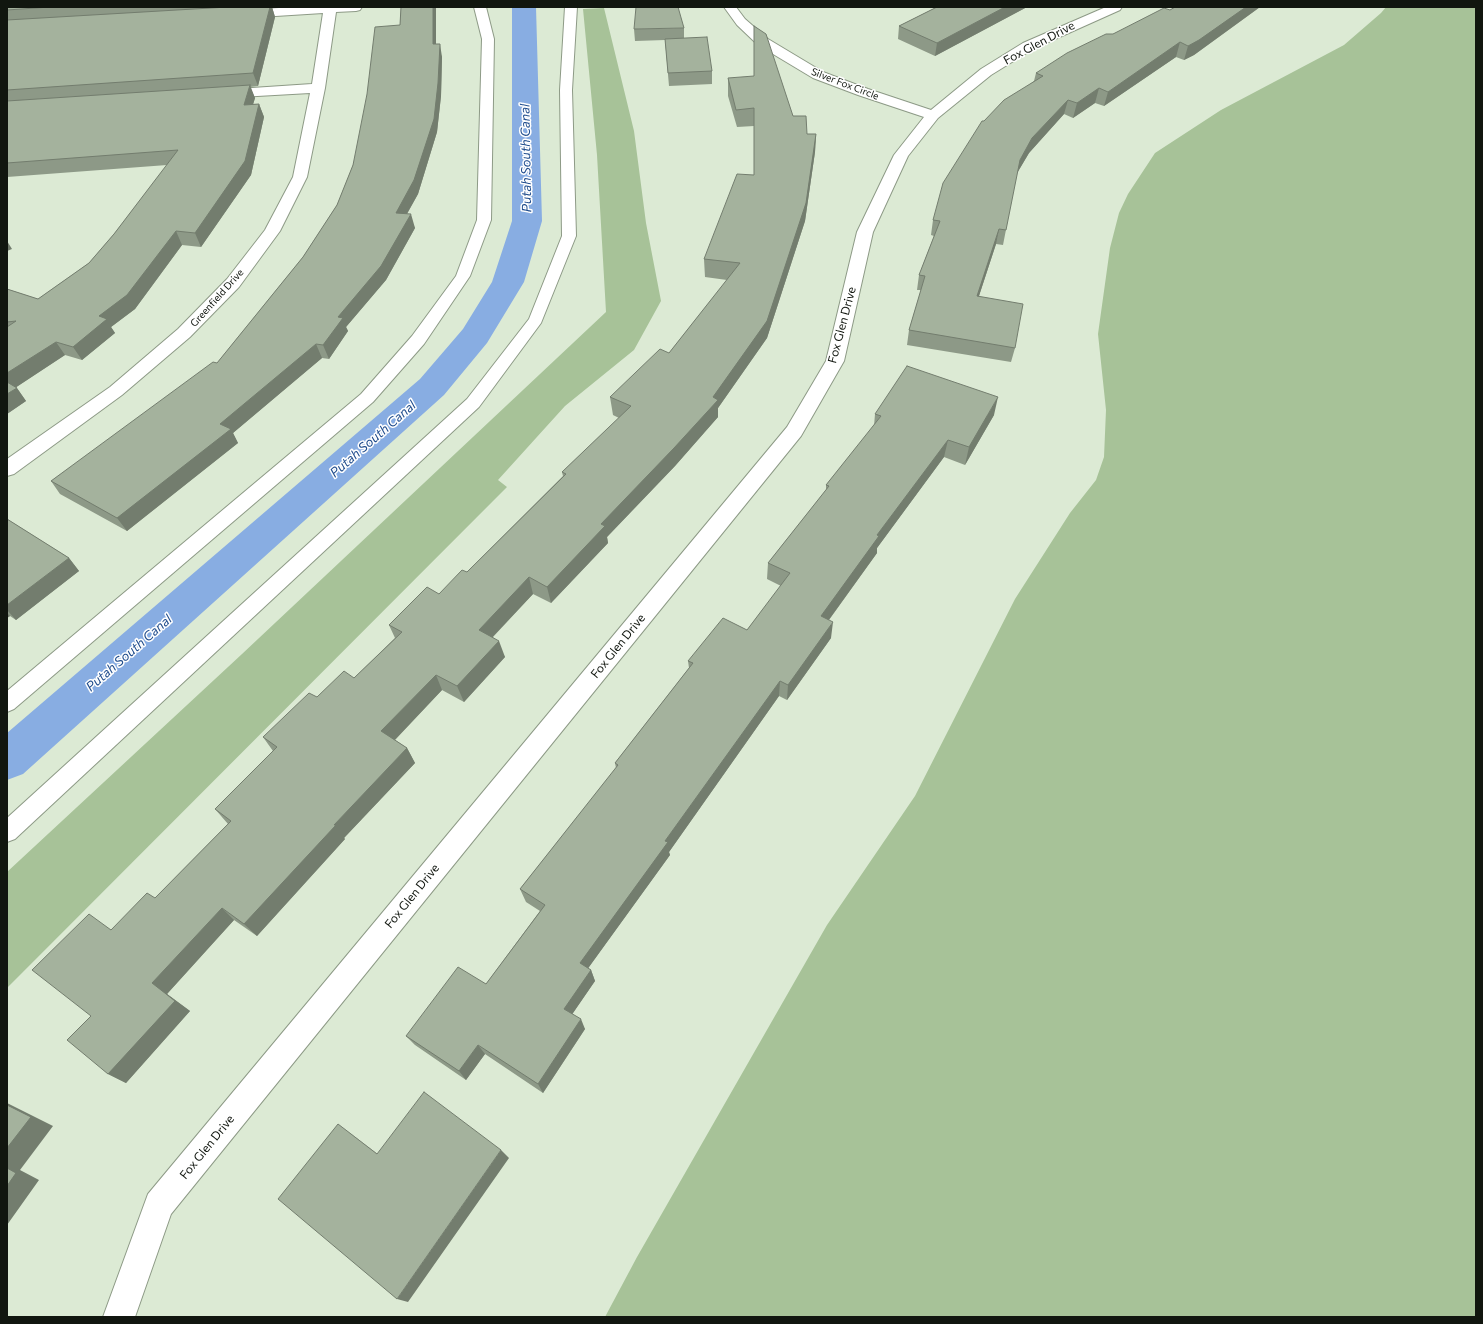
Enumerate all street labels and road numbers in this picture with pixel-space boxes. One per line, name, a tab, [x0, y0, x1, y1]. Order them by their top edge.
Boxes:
street label: Fox Glen Drive	[1001, 18, 1077, 68]
street label: Silver Fox Circle	[809, 66, 881, 102]
street label: Greenfield Drive	[188, 267, 246, 329]
street label: Fox Glen Drive	[825, 285, 859, 365]
street label: Fox Glen Drive	[588, 611, 648, 681]
street label: Fox Glen Drive	[382, 861, 442, 931]
street label: Fox Glen Drive	[177, 1112, 237, 1182]

